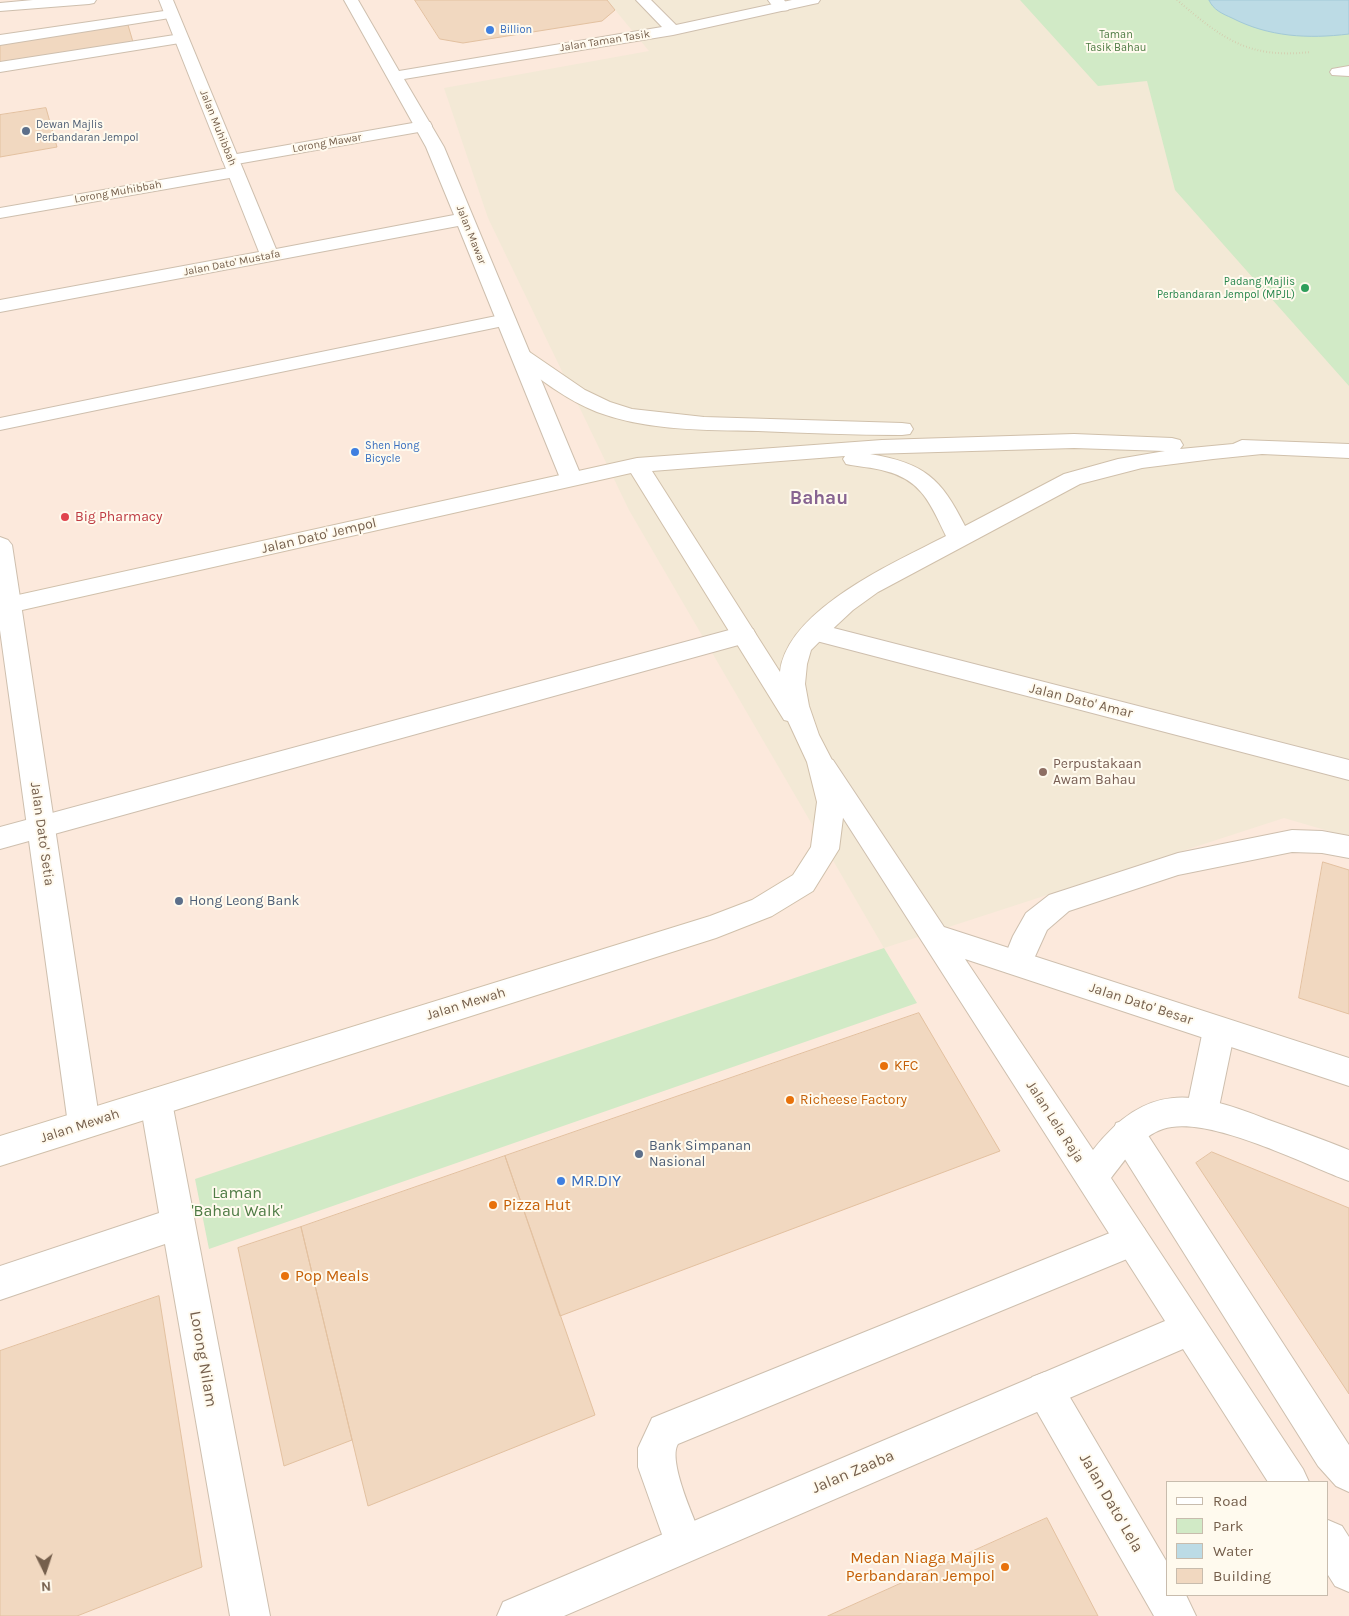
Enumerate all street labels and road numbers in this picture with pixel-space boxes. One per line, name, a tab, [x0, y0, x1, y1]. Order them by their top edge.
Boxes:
street label: Jalan Taman Tasik	[559, 27, 651, 55]
street label: Jalan Muhibbah	[197, 88, 239, 168]
street label: Lorong Mawar	[291, 130, 363, 156]
street label: Lorong Muhibbah	[73, 178, 163, 206]
street label: Jalan Mawar	[453, 204, 489, 266]
street label: Jalan Dato' Mustafa	[183, 247, 281, 279]
street label: Jalan Dato' Jempol	[260, 515, 378, 557]
street label: Jalan Dato' Amar	[1028, 680, 1134, 722]
street label: Jalan Dato' Setia	[26, 781, 58, 887]
street label: Jalan Dato' Besar	[1087, 979, 1195, 1029]
street label: Jalan Mewah	[424, 984, 508, 1024]
street label: Jalan Lela Raja	[1022, 1078, 1088, 1166]
street label: Jalan Mewah	[38, 1105, 122, 1147]
street label: Lorong Nilam	[185, 1309, 221, 1409]
street label: Jalan Zaaba	[809, 1446, 897, 1498]
street label: Jalan Dato' Lela	[1075, 1450, 1147, 1556]

